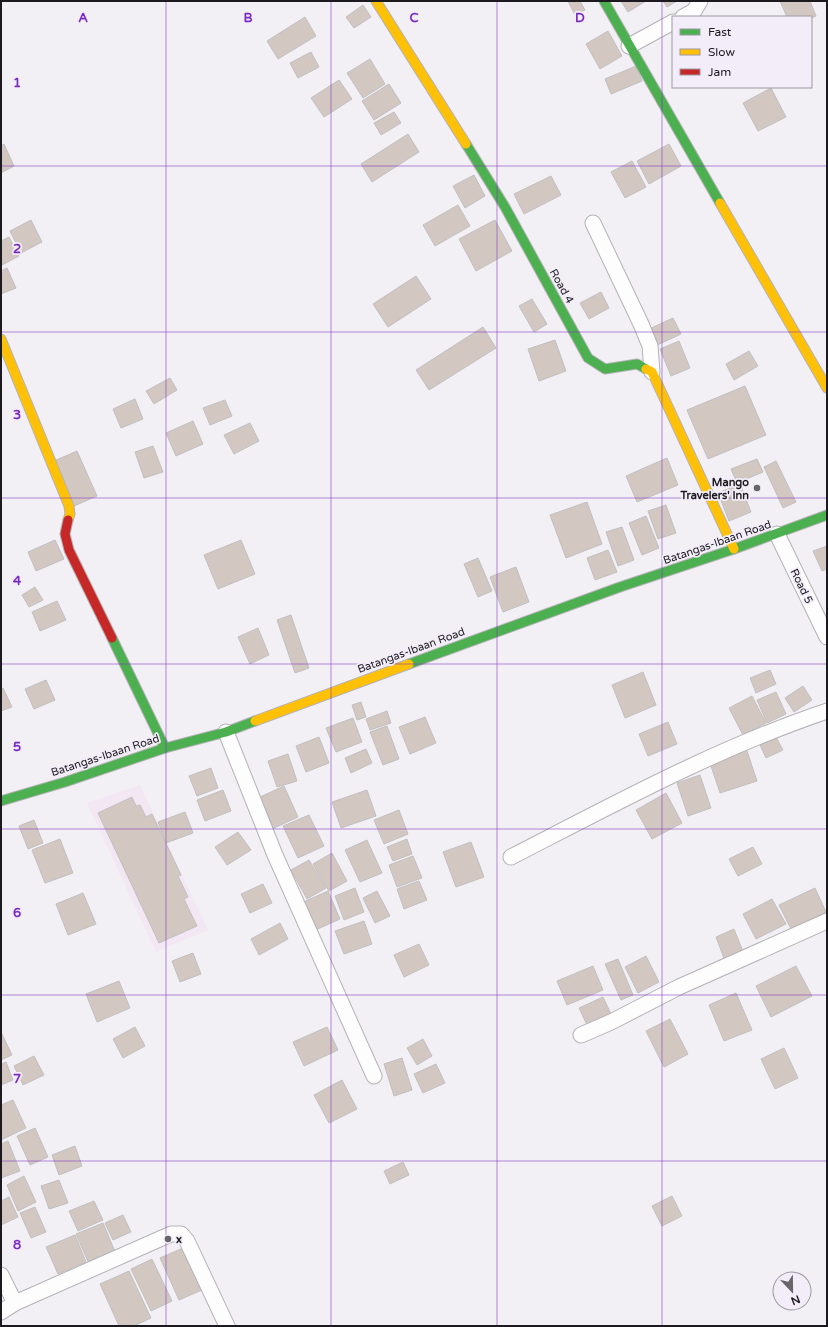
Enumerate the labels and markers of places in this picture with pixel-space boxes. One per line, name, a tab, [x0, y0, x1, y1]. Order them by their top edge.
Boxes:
place label: Mango Travelers' Inn	[680, 476, 749, 502]
marker: Mango Travelers' Inn	[752, 483, 762, 493]
place label: x	[176, 1233, 182, 1246]
marker: x	[163, 1234, 173, 1244]

